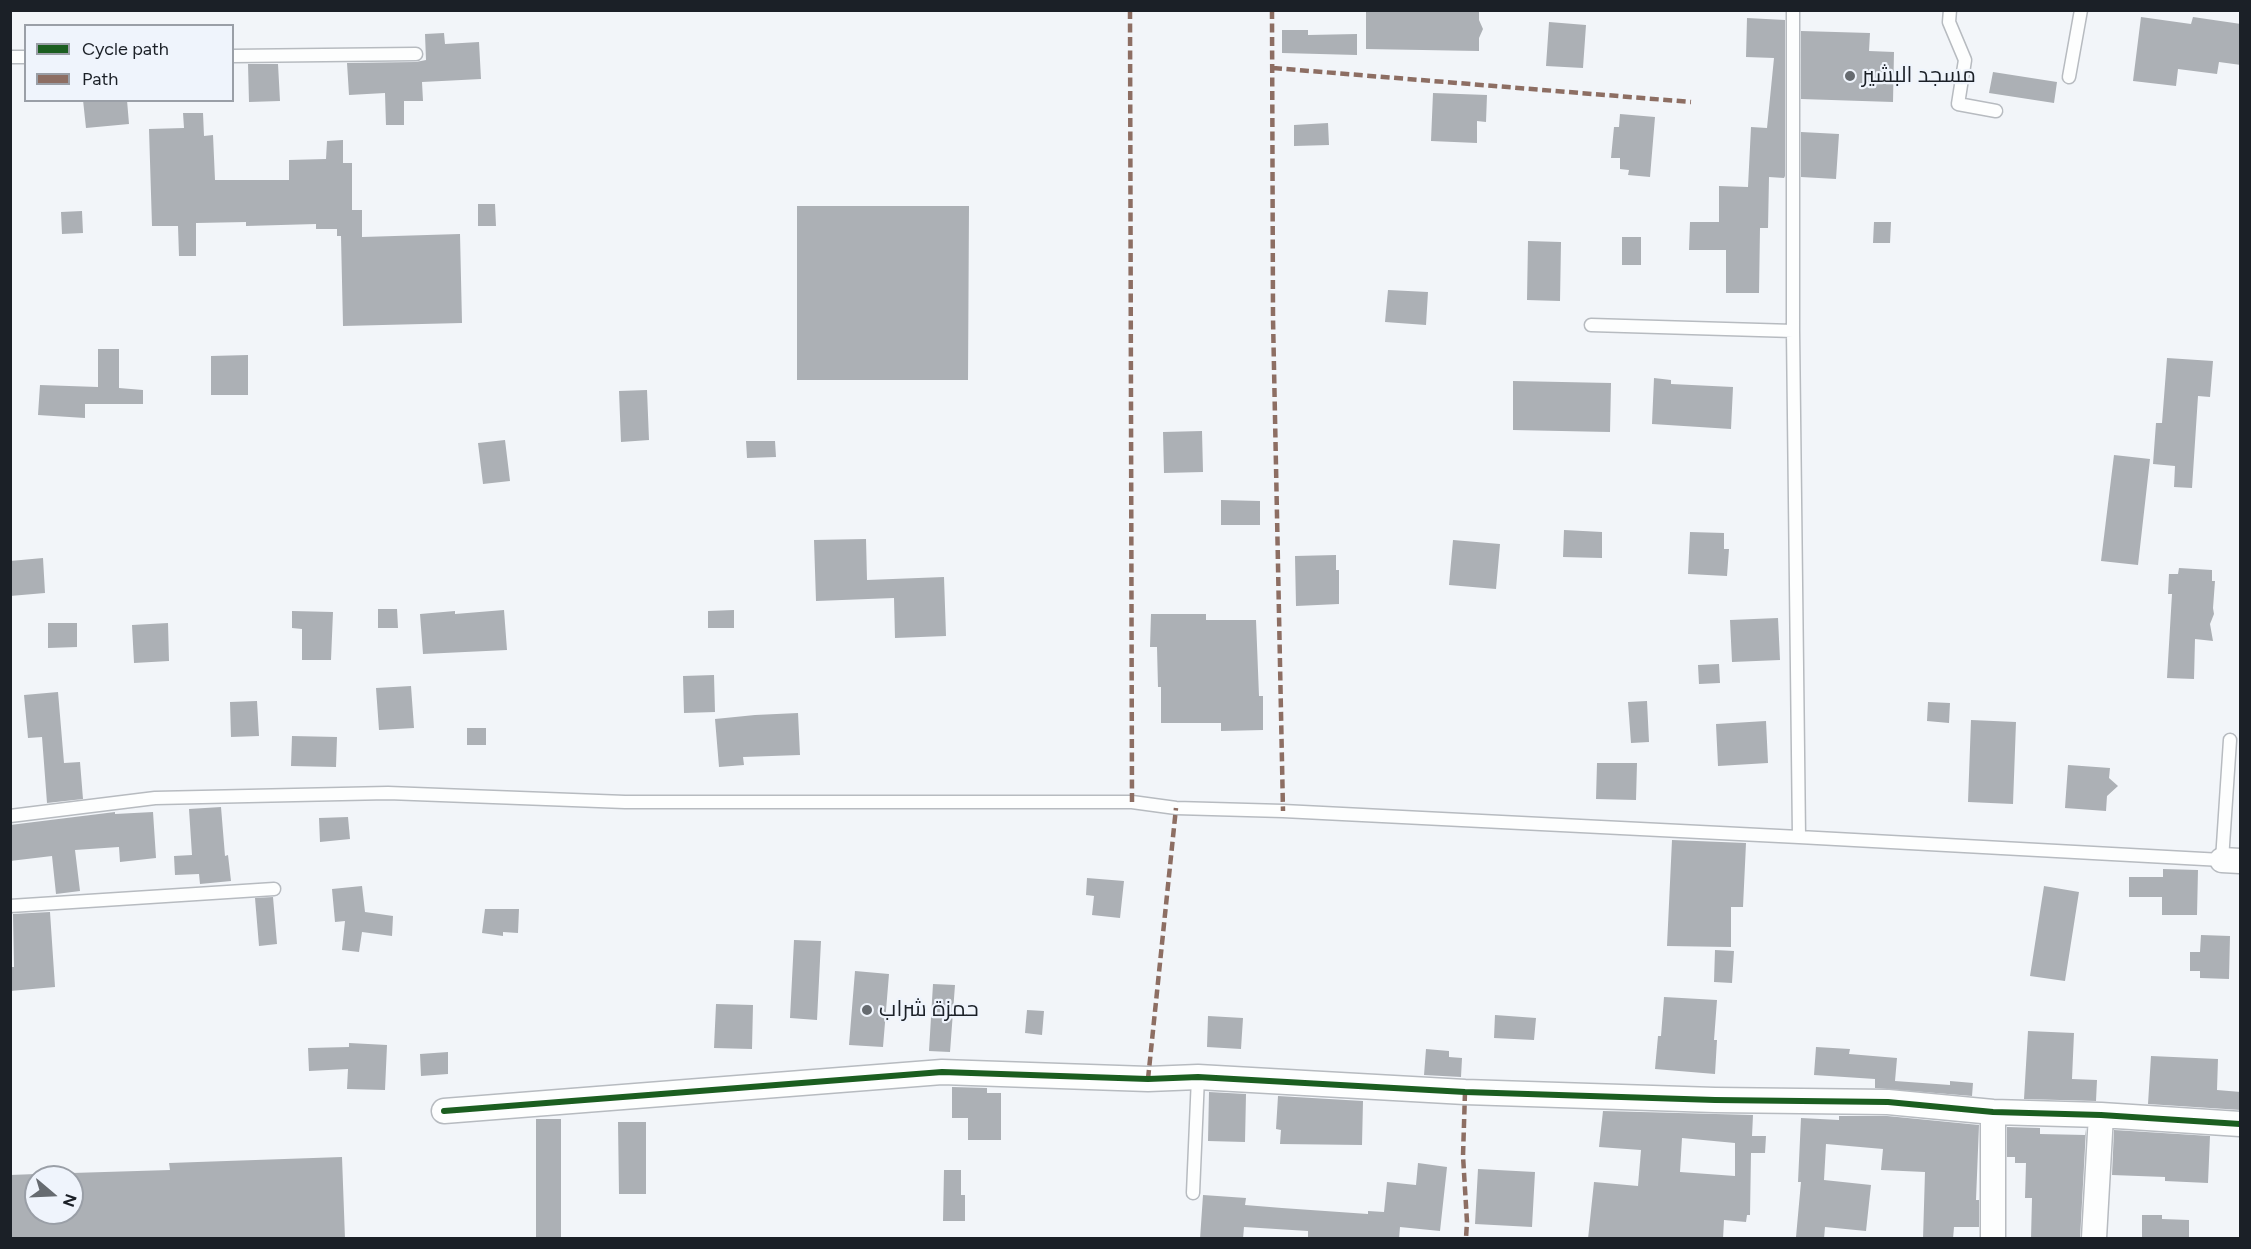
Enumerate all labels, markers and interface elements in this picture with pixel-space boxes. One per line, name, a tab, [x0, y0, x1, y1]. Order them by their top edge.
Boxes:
legend	[24, 24, 234, 102]
text: Cycle path	[82, 38, 169, 60]
place label: مسجد البشير	[1862, 63, 1976, 89]
text: Path	[82, 68, 118, 90]
marker: مسجد البشير	[1843, 69, 1857, 83]
place label: حمزة شراب	[879, 997, 979, 1023]
marker: حمزة شراب	[860, 1003, 874, 1017]
north arrow	[24, 1165, 84, 1225]
text: N	[59, 1191, 81, 1209]

